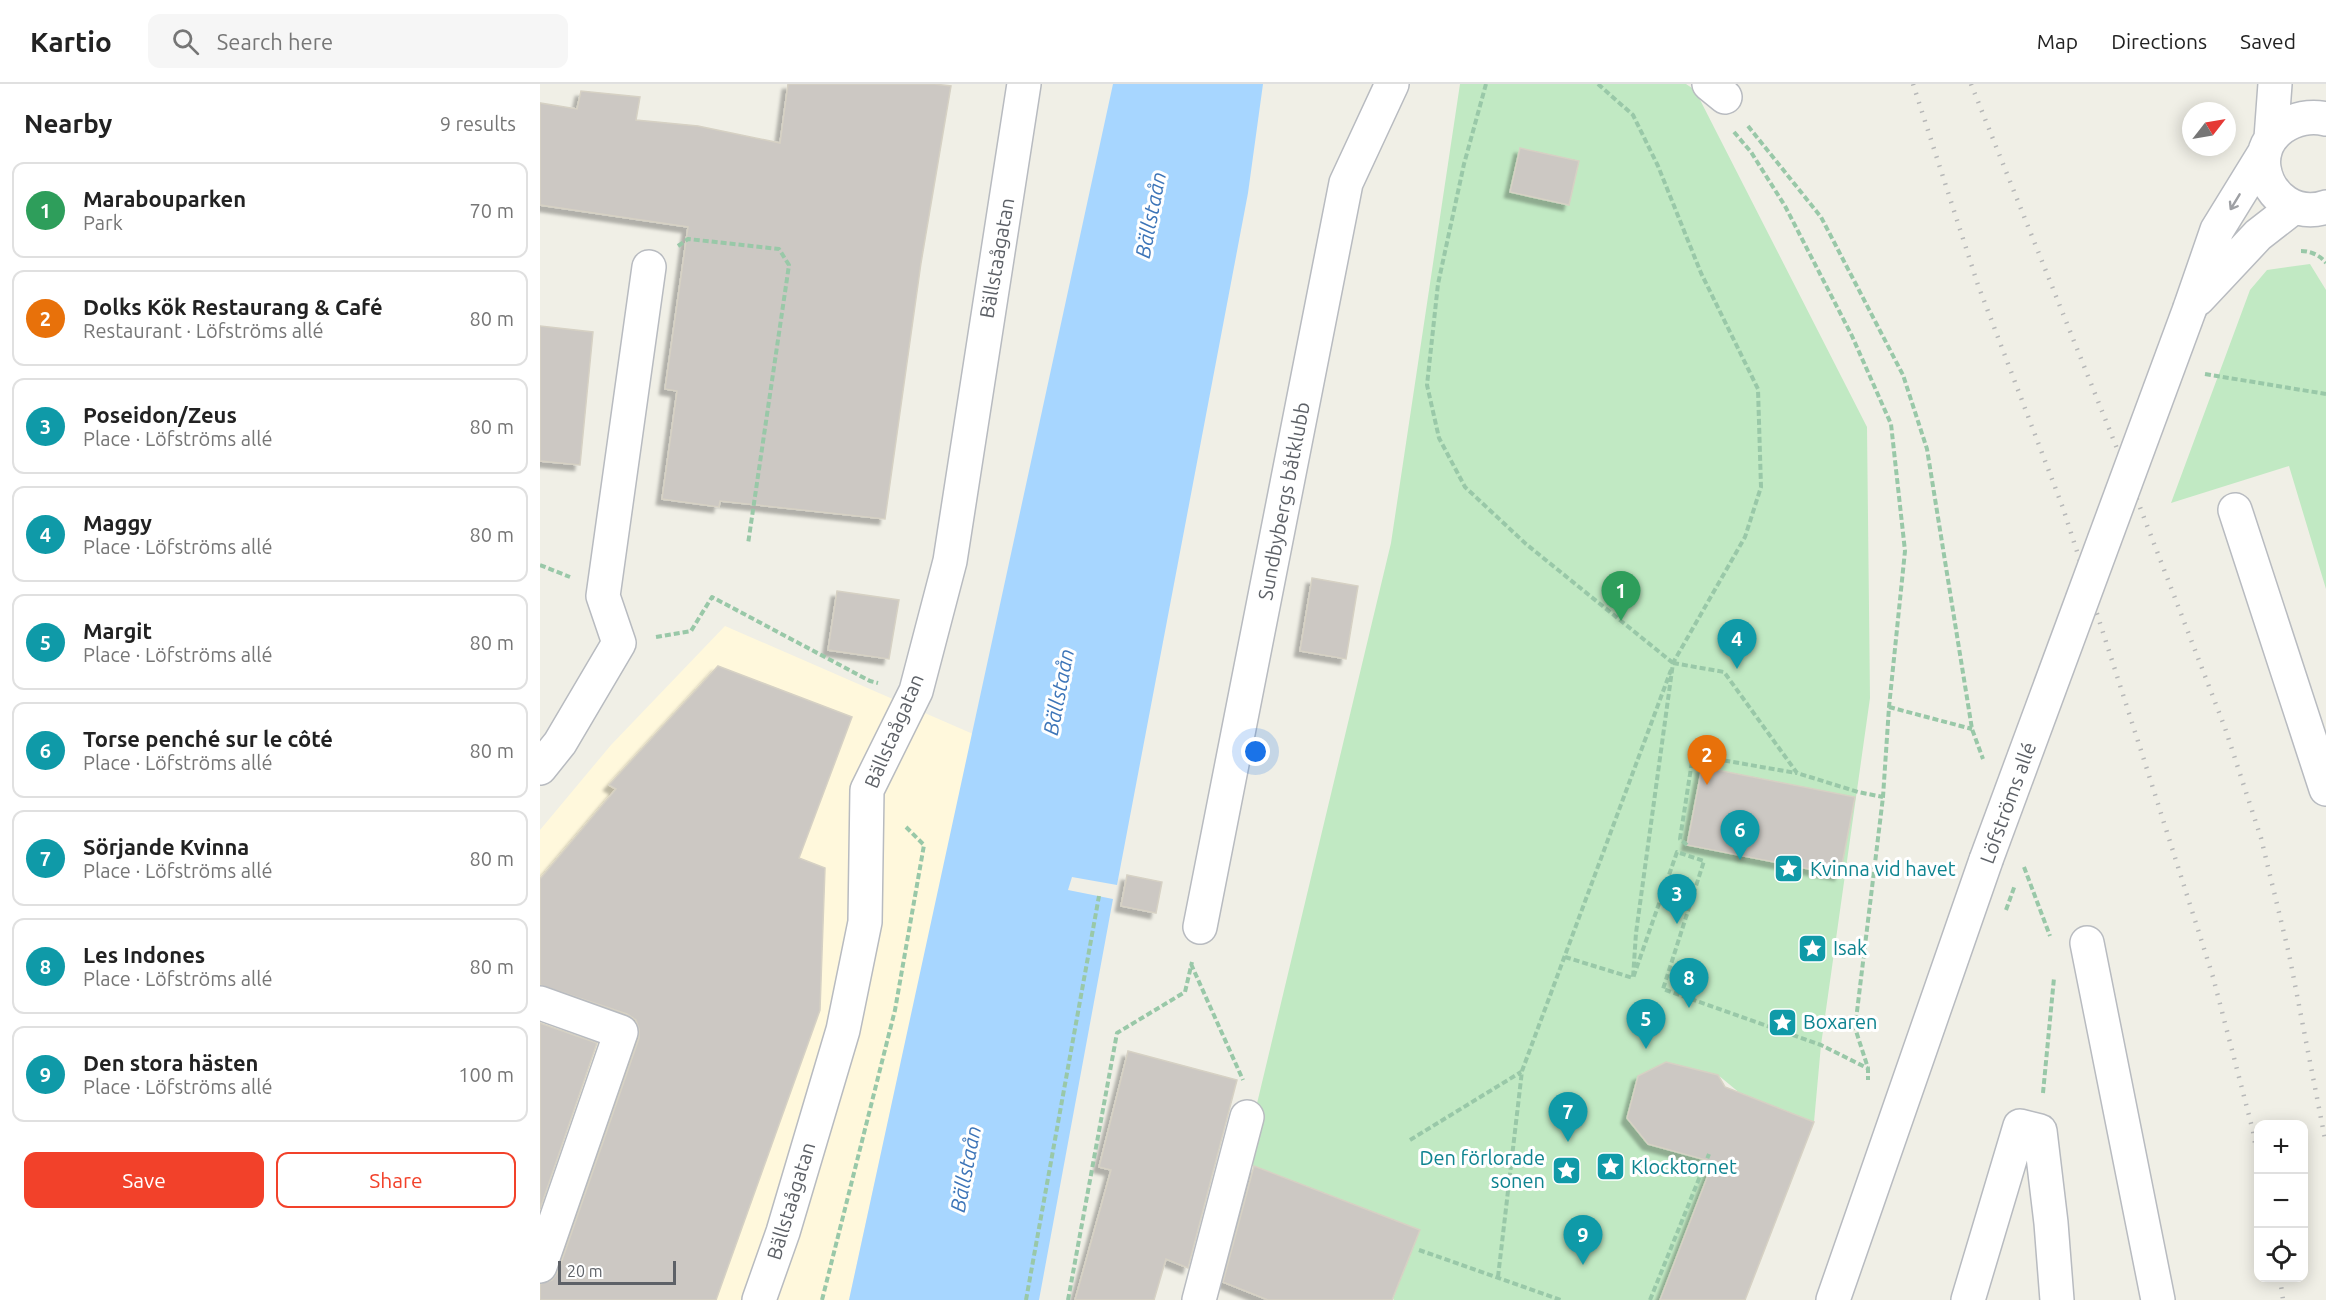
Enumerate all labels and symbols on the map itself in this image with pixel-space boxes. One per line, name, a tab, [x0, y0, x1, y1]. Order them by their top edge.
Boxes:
north arrow	[2182, 102, 2236, 156]
water label: Bällstaån	[1130, 170, 1170, 260]
one-way arrow	[2228, 193, 2240, 210]
street label: Bällstaågatan	[975, 196, 1018, 320]
street label: Sundbybergs båtklubb	[1253, 400, 1314, 602]
pin: 1	[1602, 572, 1640, 621]
pin: 4	[1718, 620, 1756, 669]
water label: Bällstaån	[1038, 647, 1078, 737]
street label: Bällstaågatan	[859, 670, 928, 791]
pin: 2	[1688, 736, 1726, 785]
your location	[1241, 737, 1270, 766]
street label: Löfströms allé	[1975, 739, 2040, 867]
pin: 6	[1720, 810, 1760, 860]
place icon: Kvinna vid havet	[1773, 853, 1805, 885]
place label: Kvinna vid havet	[1810, 857, 1956, 880]
pin: 3	[1658, 874, 1696, 924]
place icon: Isak	[1796, 932, 1828, 964]
place label: Isak	[1833, 936, 1867, 959]
pin: 8	[1670, 958, 1708, 1008]
pin: 5	[1626, 1000, 1666, 1049]
place icon: Boxaren	[1766, 1006, 1798, 1038]
place label: Boxaren	[1803, 1010, 1878, 1033]
pin: 7	[1548, 1092, 1588, 1142]
water label: Bällstaån	[945, 1124, 985, 1214]
street label: Bällstaågatan	[762, 1139, 819, 1262]
place label: Den förlorade sonen	[1419, 1146, 1545, 1192]
place icon: Klocktornet	[1594, 1151, 1626, 1183]
place icon: Den förlorade sonen	[1550, 1154, 1582, 1186]
place label: Klocktornet	[1631, 1155, 1737, 1178]
pin: 9	[1564, 1216, 1602, 1265]
scale bar	[558, 1258, 676, 1286]

